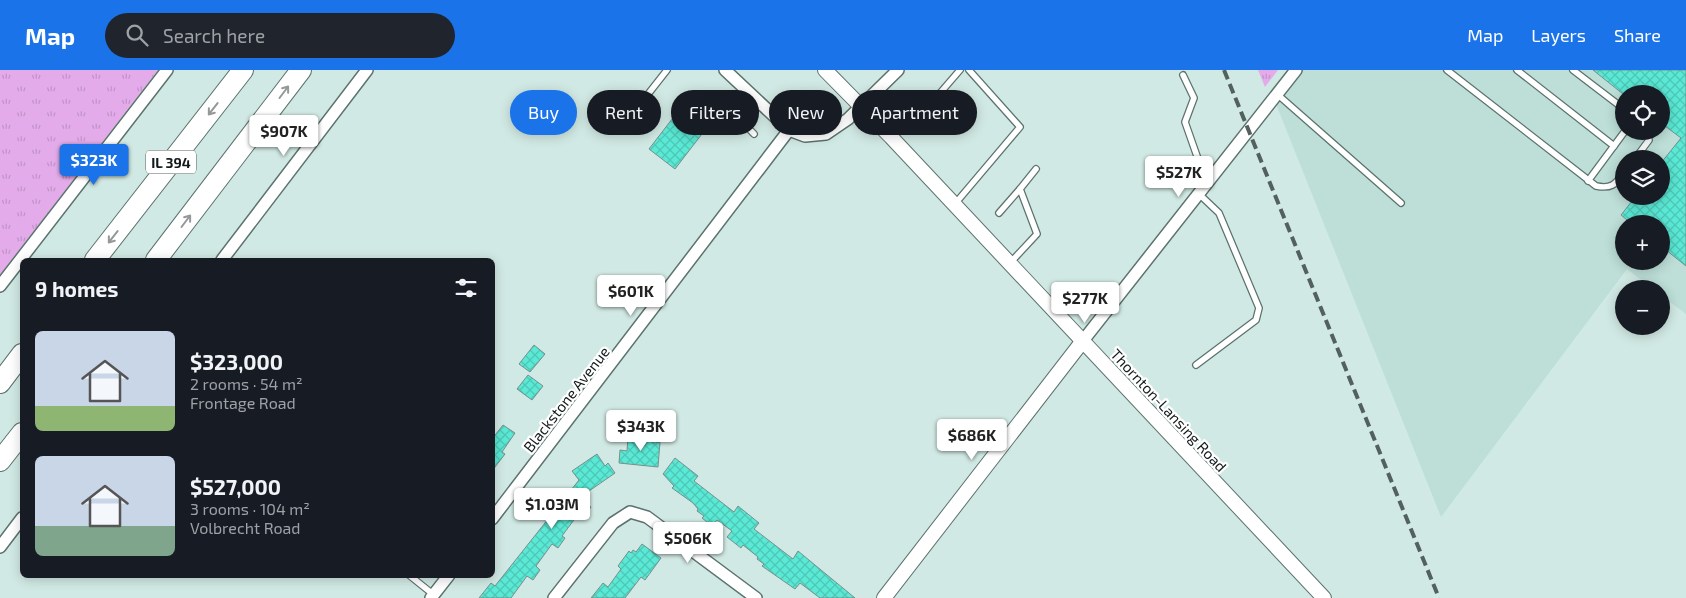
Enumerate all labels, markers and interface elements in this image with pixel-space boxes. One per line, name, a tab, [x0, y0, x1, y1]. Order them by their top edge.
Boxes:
search box	[105, 13, 455, 58]
text: Map	[25, 21, 75, 50]
icon: search	[123, 21, 151, 49]
text: Search here	[163, 24, 265, 47]
text: Map	[1467, 24, 1503, 46]
text: Layers	[1531, 24, 1586, 46]
text: Share	[1614, 24, 1661, 46]
map controls	[1615, 85, 1670, 335]
button: locate	[1615, 85, 1670, 140]
one-way arrow	[279, 86, 290, 99]
chip: Buy	[510, 90, 577, 135]
chip: Rent	[587, 90, 661, 135]
chip: Filters	[671, 90, 759, 135]
chip: New	[769, 90, 842, 135]
chip: Apartment	[852, 90, 977, 135]
one-way arrow	[207, 102, 218, 115]
pin: $907K	[249, 114, 319, 157]
text: $907K	[260, 121, 308, 140]
pin: $323K	[59, 144, 129, 186]
text: $323K	[71, 150, 117, 169]
road number: IL 394	[146, 150, 196, 174]
button: layers	[1615, 150, 1670, 205]
pin: $527K	[1144, 156, 1214, 198]
text: $527K	[1156, 162, 1202, 181]
one-way arrow	[180, 215, 191, 228]
button: +	[1615, 215, 1670, 270]
one-way arrow	[108, 230, 119, 243]
icon: filters	[452, 274, 480, 302]
pin: $601K	[596, 274, 666, 317]
text: 9 homes	[35, 276, 118, 301]
button: −	[1615, 280, 1670, 335]
text: $601K	[608, 281, 654, 300]
pin: $277K	[1050, 282, 1120, 324]
text: $277K	[1062, 288, 1108, 307]
street label: Blackstone Avenue	[519, 343, 613, 455]
street label: Thornton-Lansing Road	[1107, 345, 1231, 475]
text: $323,000	[190, 349, 283, 374]
icon: home	[75, 351, 135, 411]
text: 2 rooms · 54 m²	[190, 374, 303, 393]
text: Frontage Road	[190, 393, 296, 412]
pin: $343K	[606, 410, 676, 452]
text: $343K	[617, 416, 665, 435]
pin: $686K	[937, 418, 1007, 461]
text: $686K	[948, 425, 996, 444]
text: $527,000	[190, 474, 281, 499]
icon: home	[75, 476, 135, 536]
pin: $1.03M	[511, 488, 593, 530]
text: $1.03M	[525, 494, 579, 513]
text: 3 rooms · 104 m²	[190, 499, 310, 518]
text: Volbrecht Road	[190, 518, 301, 537]
pin: $506K	[653, 522, 723, 564]
text: $506K	[664, 528, 712, 547]

